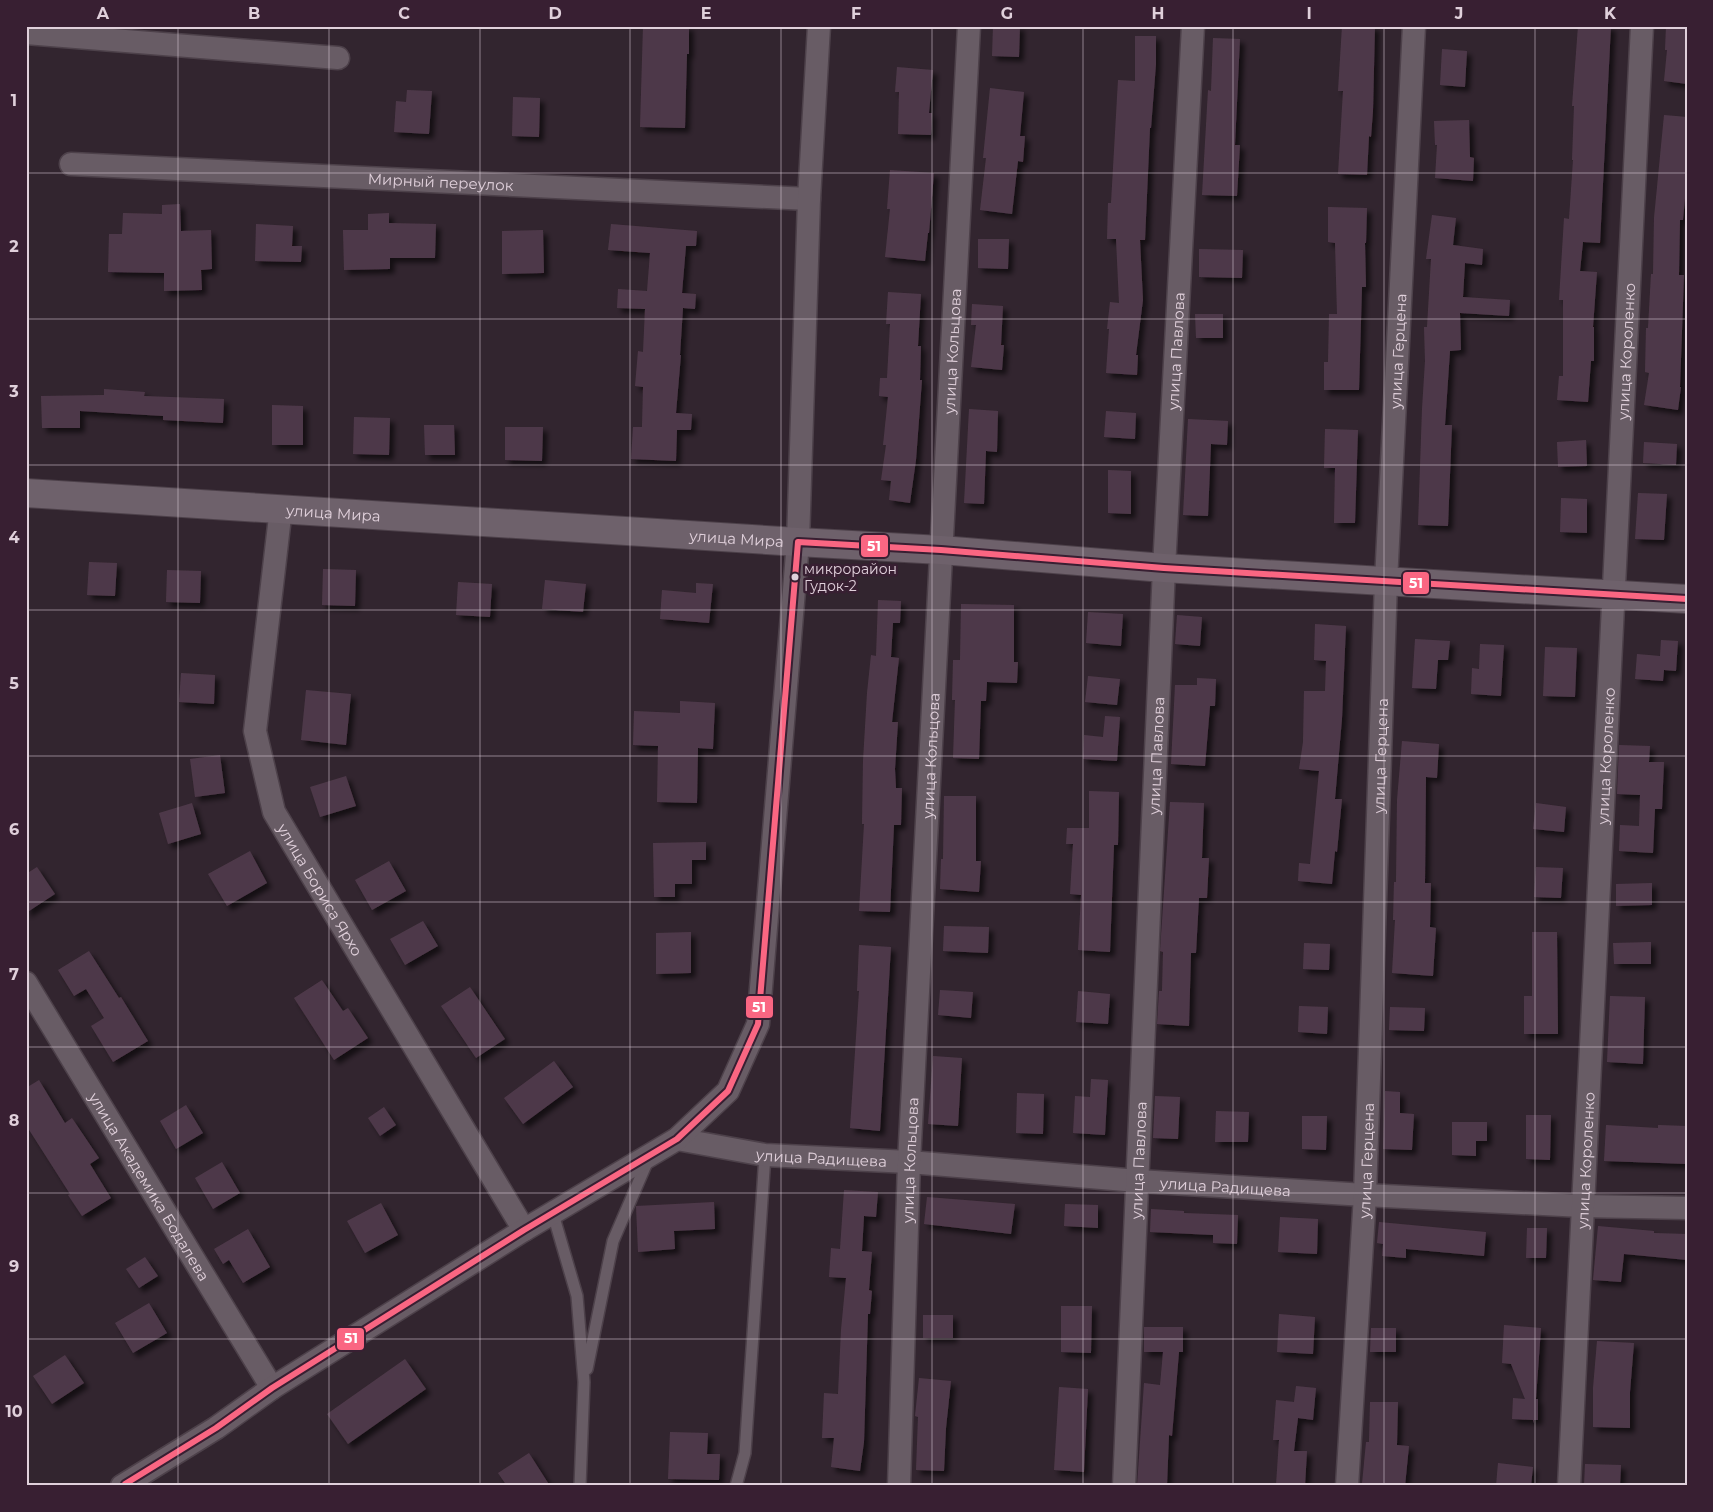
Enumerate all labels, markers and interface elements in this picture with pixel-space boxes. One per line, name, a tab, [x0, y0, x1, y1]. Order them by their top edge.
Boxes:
text: A	[96, 4, 110, 23]
text: B	[248, 4, 260, 23]
text: C	[398, 4, 410, 23]
text: D	[548, 4, 562, 23]
text: E	[701, 4, 711, 23]
text: F	[851, 4, 861, 23]
text: G	[1001, 4, 1013, 23]
text: H	[1152, 4, 1164, 23]
text: I	[1306, 4, 1312, 23]
text: J	[1454, 4, 1463, 23]
text: K	[1604, 4, 1617, 23]
text: 1	[11, 91, 17, 110]
street label: Мирный переулок	[367, 169, 514, 194]
text: 2	[9, 237, 19, 256]
street label: улица Короленко	[1613, 282, 1639, 421]
street label: улица Кольцова	[939, 288, 965, 416]
street label: улица Павлова	[1163, 292, 1188, 412]
street label: улица Герцена	[1385, 293, 1410, 410]
text: 3	[8, 382, 19, 401]
street label: улица Мира	[285, 500, 381, 525]
street label: улица Мира	[688, 526, 784, 551]
text: 4	[8, 528, 20, 547]
line badge: 51	[860, 534, 889, 558]
text: 51	[867, 537, 881, 555]
place label: микрорайон Гудок-2	[804, 560, 897, 595]
line badge: 51	[1402, 571, 1430, 595]
marker: микрорайон Гудок-2	[790, 572, 800, 582]
text: 51	[1409, 574, 1423, 592]
text: 5	[9, 674, 19, 693]
street label: улица Короленко	[1593, 687, 1618, 826]
street label: улица Кольцова	[918, 692, 943, 820]
street label: улица Павлова	[1144, 696, 1168, 816]
street label: улица Герцена	[1369, 698, 1391, 815]
street label: улица Бориса Ярхо	[273, 819, 367, 959]
text: 6	[9, 820, 19, 839]
text: 7	[9, 965, 19, 984]
line badge: 51	[745, 995, 774, 1019]
text: 51	[752, 998, 766, 1016]
street label: улица Академика Бодалева	[85, 1088, 214, 1284]
street label: улица Короленко	[1572, 1091, 1598, 1230]
street label: улица Кольцова	[898, 1097, 922, 1224]
street label: улица Павлова	[1126, 1101, 1150, 1221]
street label: улица Герцена	[1354, 1102, 1378, 1220]
text: 8	[9, 1111, 19, 1130]
street label: улица Радищева	[753, 1144, 887, 1170]
street label: улица Радищева	[1158, 1173, 1291, 1200]
text: 9	[9, 1257, 19, 1276]
line badge: 51	[336, 1327, 365, 1351]
text: 51	[344, 1329, 358, 1347]
text: 10	[5, 1402, 23, 1421]

